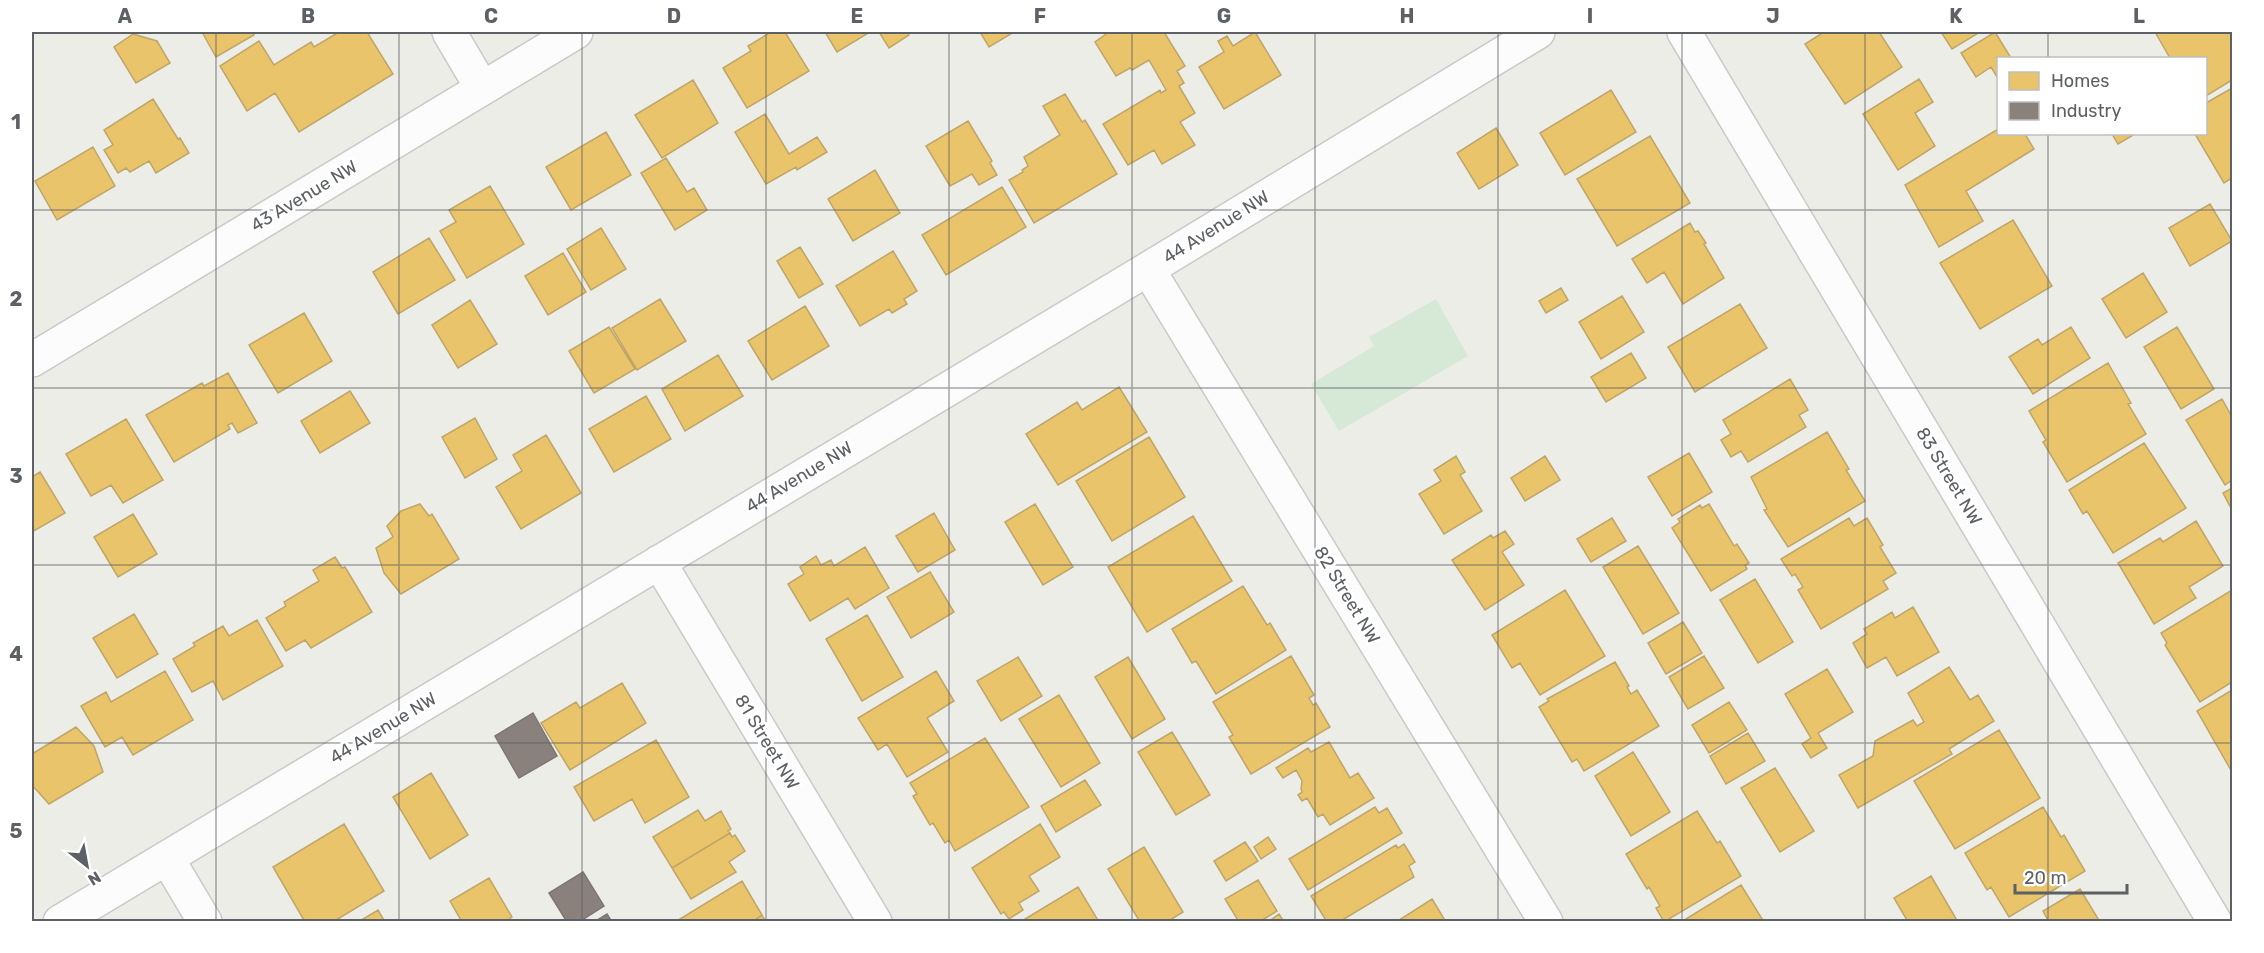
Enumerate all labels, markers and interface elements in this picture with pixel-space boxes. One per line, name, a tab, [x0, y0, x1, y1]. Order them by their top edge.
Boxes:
text: A	[118, 4, 133, 28]
text: B	[301, 4, 315, 28]
text: C	[484, 4, 498, 28]
text: D	[667, 4, 681, 28]
text: E	[851, 4, 863, 28]
text: F	[1034, 4, 1046, 28]
text: G	[1217, 4, 1231, 28]
text: H	[1400, 4, 1414, 28]
text: I	[1587, 4, 1593, 28]
text: J	[1766, 4, 1780, 28]
text: K	[1949, 4, 1963, 28]
text: L	[2133, 4, 2145, 28]
legend	[1997, 57, 2207, 135]
text: Homes	[2051, 70, 2109, 92]
text: Industry	[2051, 100, 2121, 122]
text: 1	[11, 110, 21, 134]
street label: 43 Avenue NW	[247, 156, 361, 236]
street label: 44 Avenue NW	[1159, 186, 1273, 268]
text: 2	[10, 287, 23, 311]
street label: 83 Street NW	[1911, 423, 1987, 529]
street label: 44 Avenue NW	[742, 436, 856, 518]
text: 3	[9, 464, 23, 488]
street label: 82 Street NW	[1309, 542, 1385, 648]
text: 4	[9, 642, 23, 666]
street label: 44 Avenue NW	[326, 687, 440, 769]
street label: 81 Street NW	[730, 691, 804, 793]
text: 5	[10, 819, 23, 843]
north arrow	[57, 836, 117, 896]
scale bar	[2015, 857, 2128, 895]
text: N	[85, 867, 104, 890]
text: 20 m	[2024, 867, 2066, 889]

